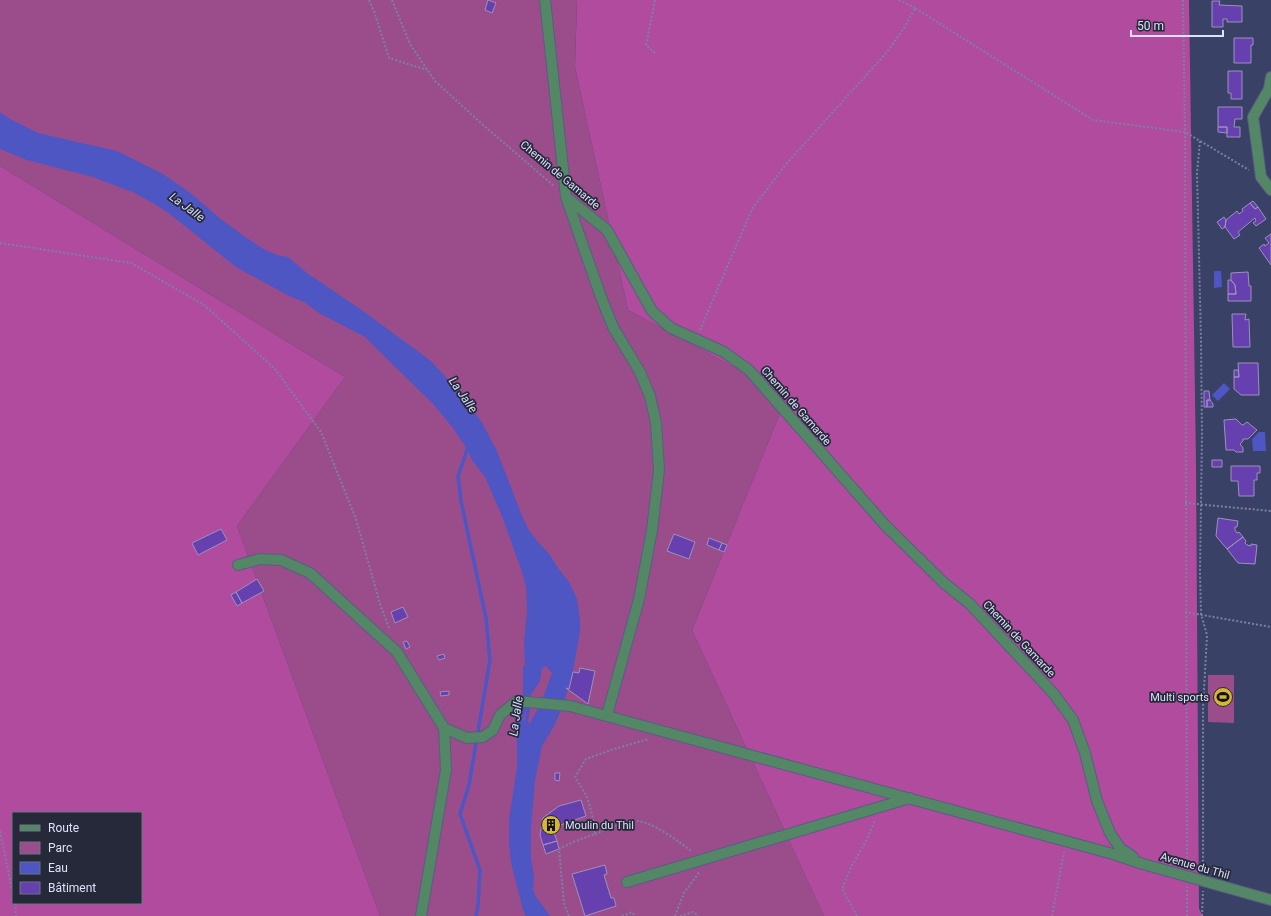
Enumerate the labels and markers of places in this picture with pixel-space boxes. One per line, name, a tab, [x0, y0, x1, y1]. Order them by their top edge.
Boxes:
sports icon: Multi sports	[1212, 686, 1234, 708]
place label: Multi sports	[1150, 691, 1209, 704]
building icon: Moulin du Thil	[540, 814, 562, 836]
place label: Moulin du Thil	[565, 819, 634, 832]

